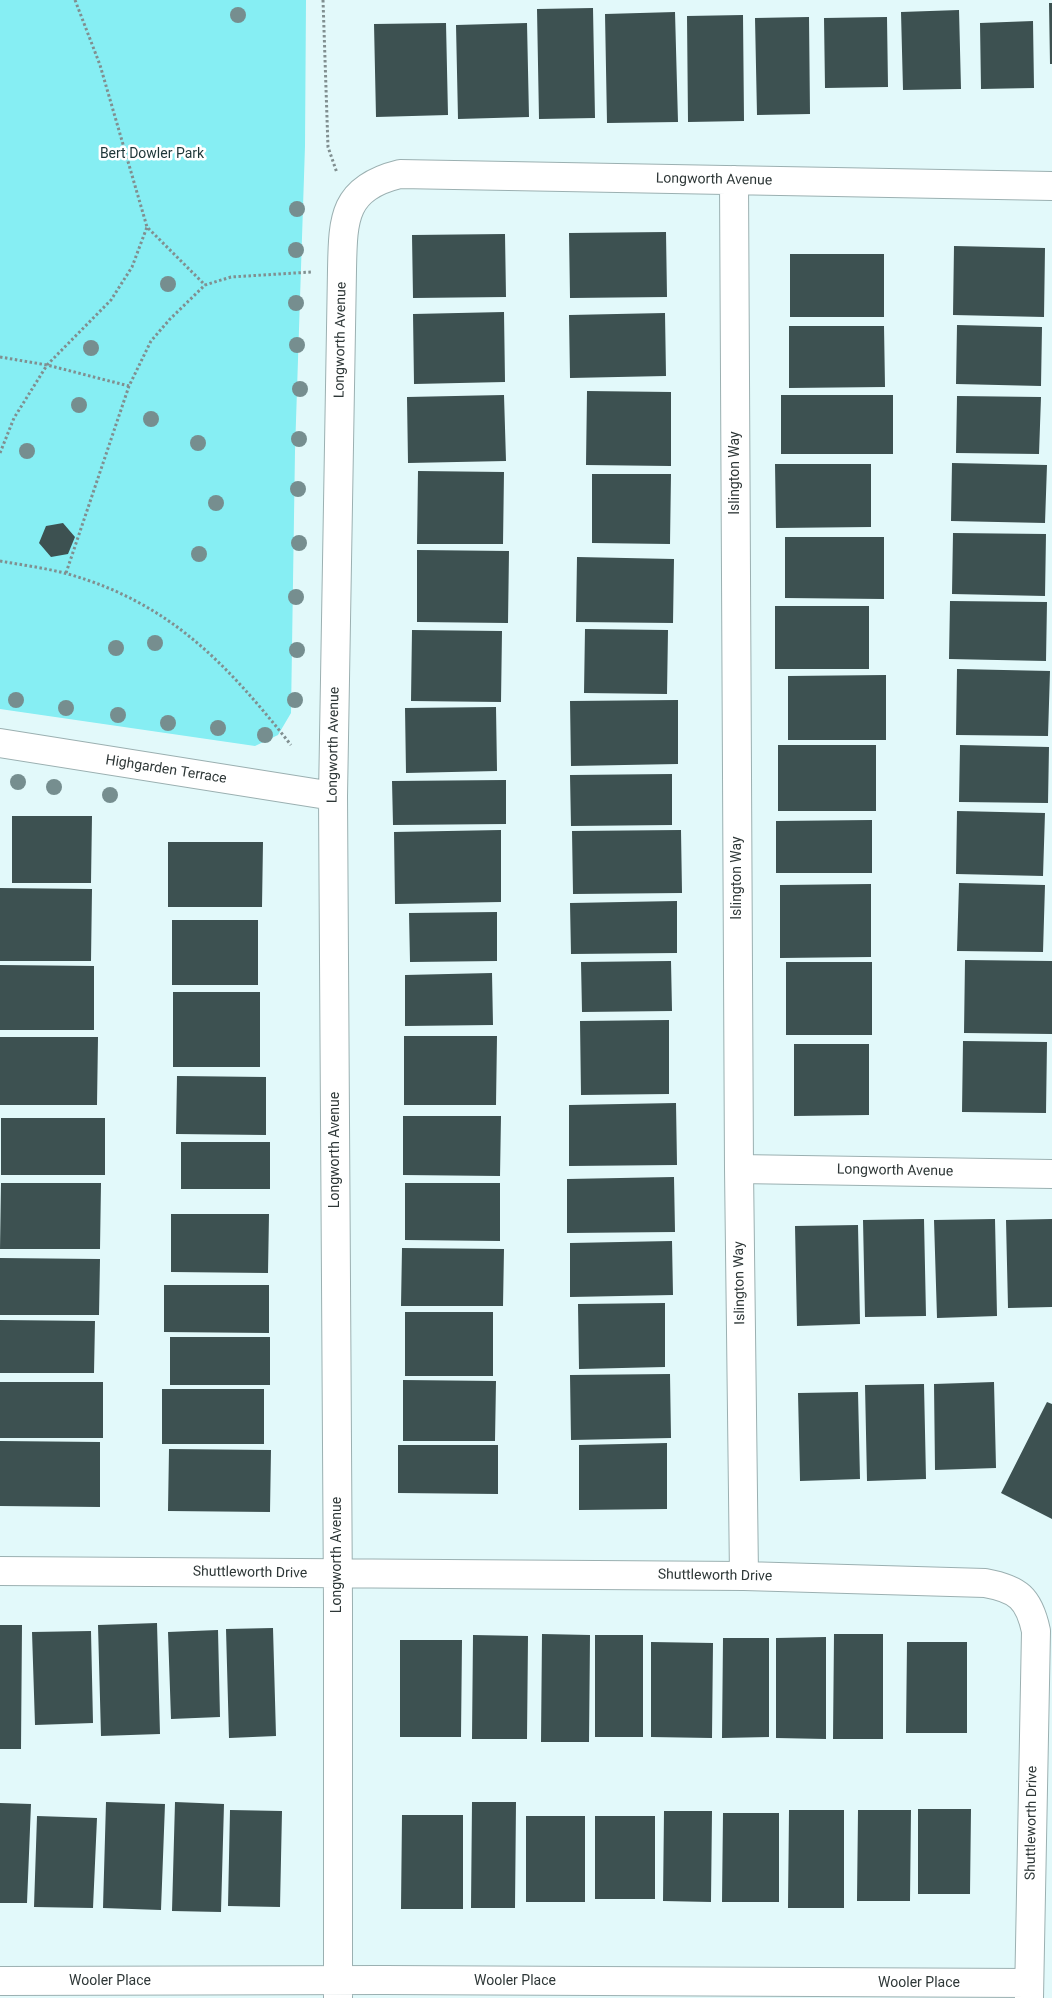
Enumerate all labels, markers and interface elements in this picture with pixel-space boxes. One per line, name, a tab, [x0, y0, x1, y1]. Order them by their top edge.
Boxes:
park label: Bert Dowler Park	[100, 146, 204, 162]
street label: Longworth Avenue	[656, 171, 772, 189]
street label: Longworth Avenue	[332, 282, 350, 398]
street label: Islington Way	[727, 431, 743, 515]
street label: Longworth Avenue	[325, 687, 343, 803]
street label: Highgarden Terrace	[104, 752, 228, 788]
street label: Islington Way	[729, 836, 745, 920]
street label: Longworth Avenue	[327, 1092, 343, 1208]
street label: Longworth Avenue	[837, 1162, 953, 1180]
street label: Islington Way	[731, 1241, 749, 1325]
street label: Longworth Avenue	[329, 1497, 345, 1613]
street label: Shuttleworth Drive	[193, 1564, 307, 1582]
street label: Shuttleworth Drive	[658, 1567, 772, 1585]
street label: Shuttleworth Drive	[1023, 1766, 1041, 1880]
street label: Wooler Place	[69, 1973, 151, 1989]
street label: Wooler Place	[474, 1973, 556, 1989]
street label: Wooler Place	[878, 1975, 960, 1991]

